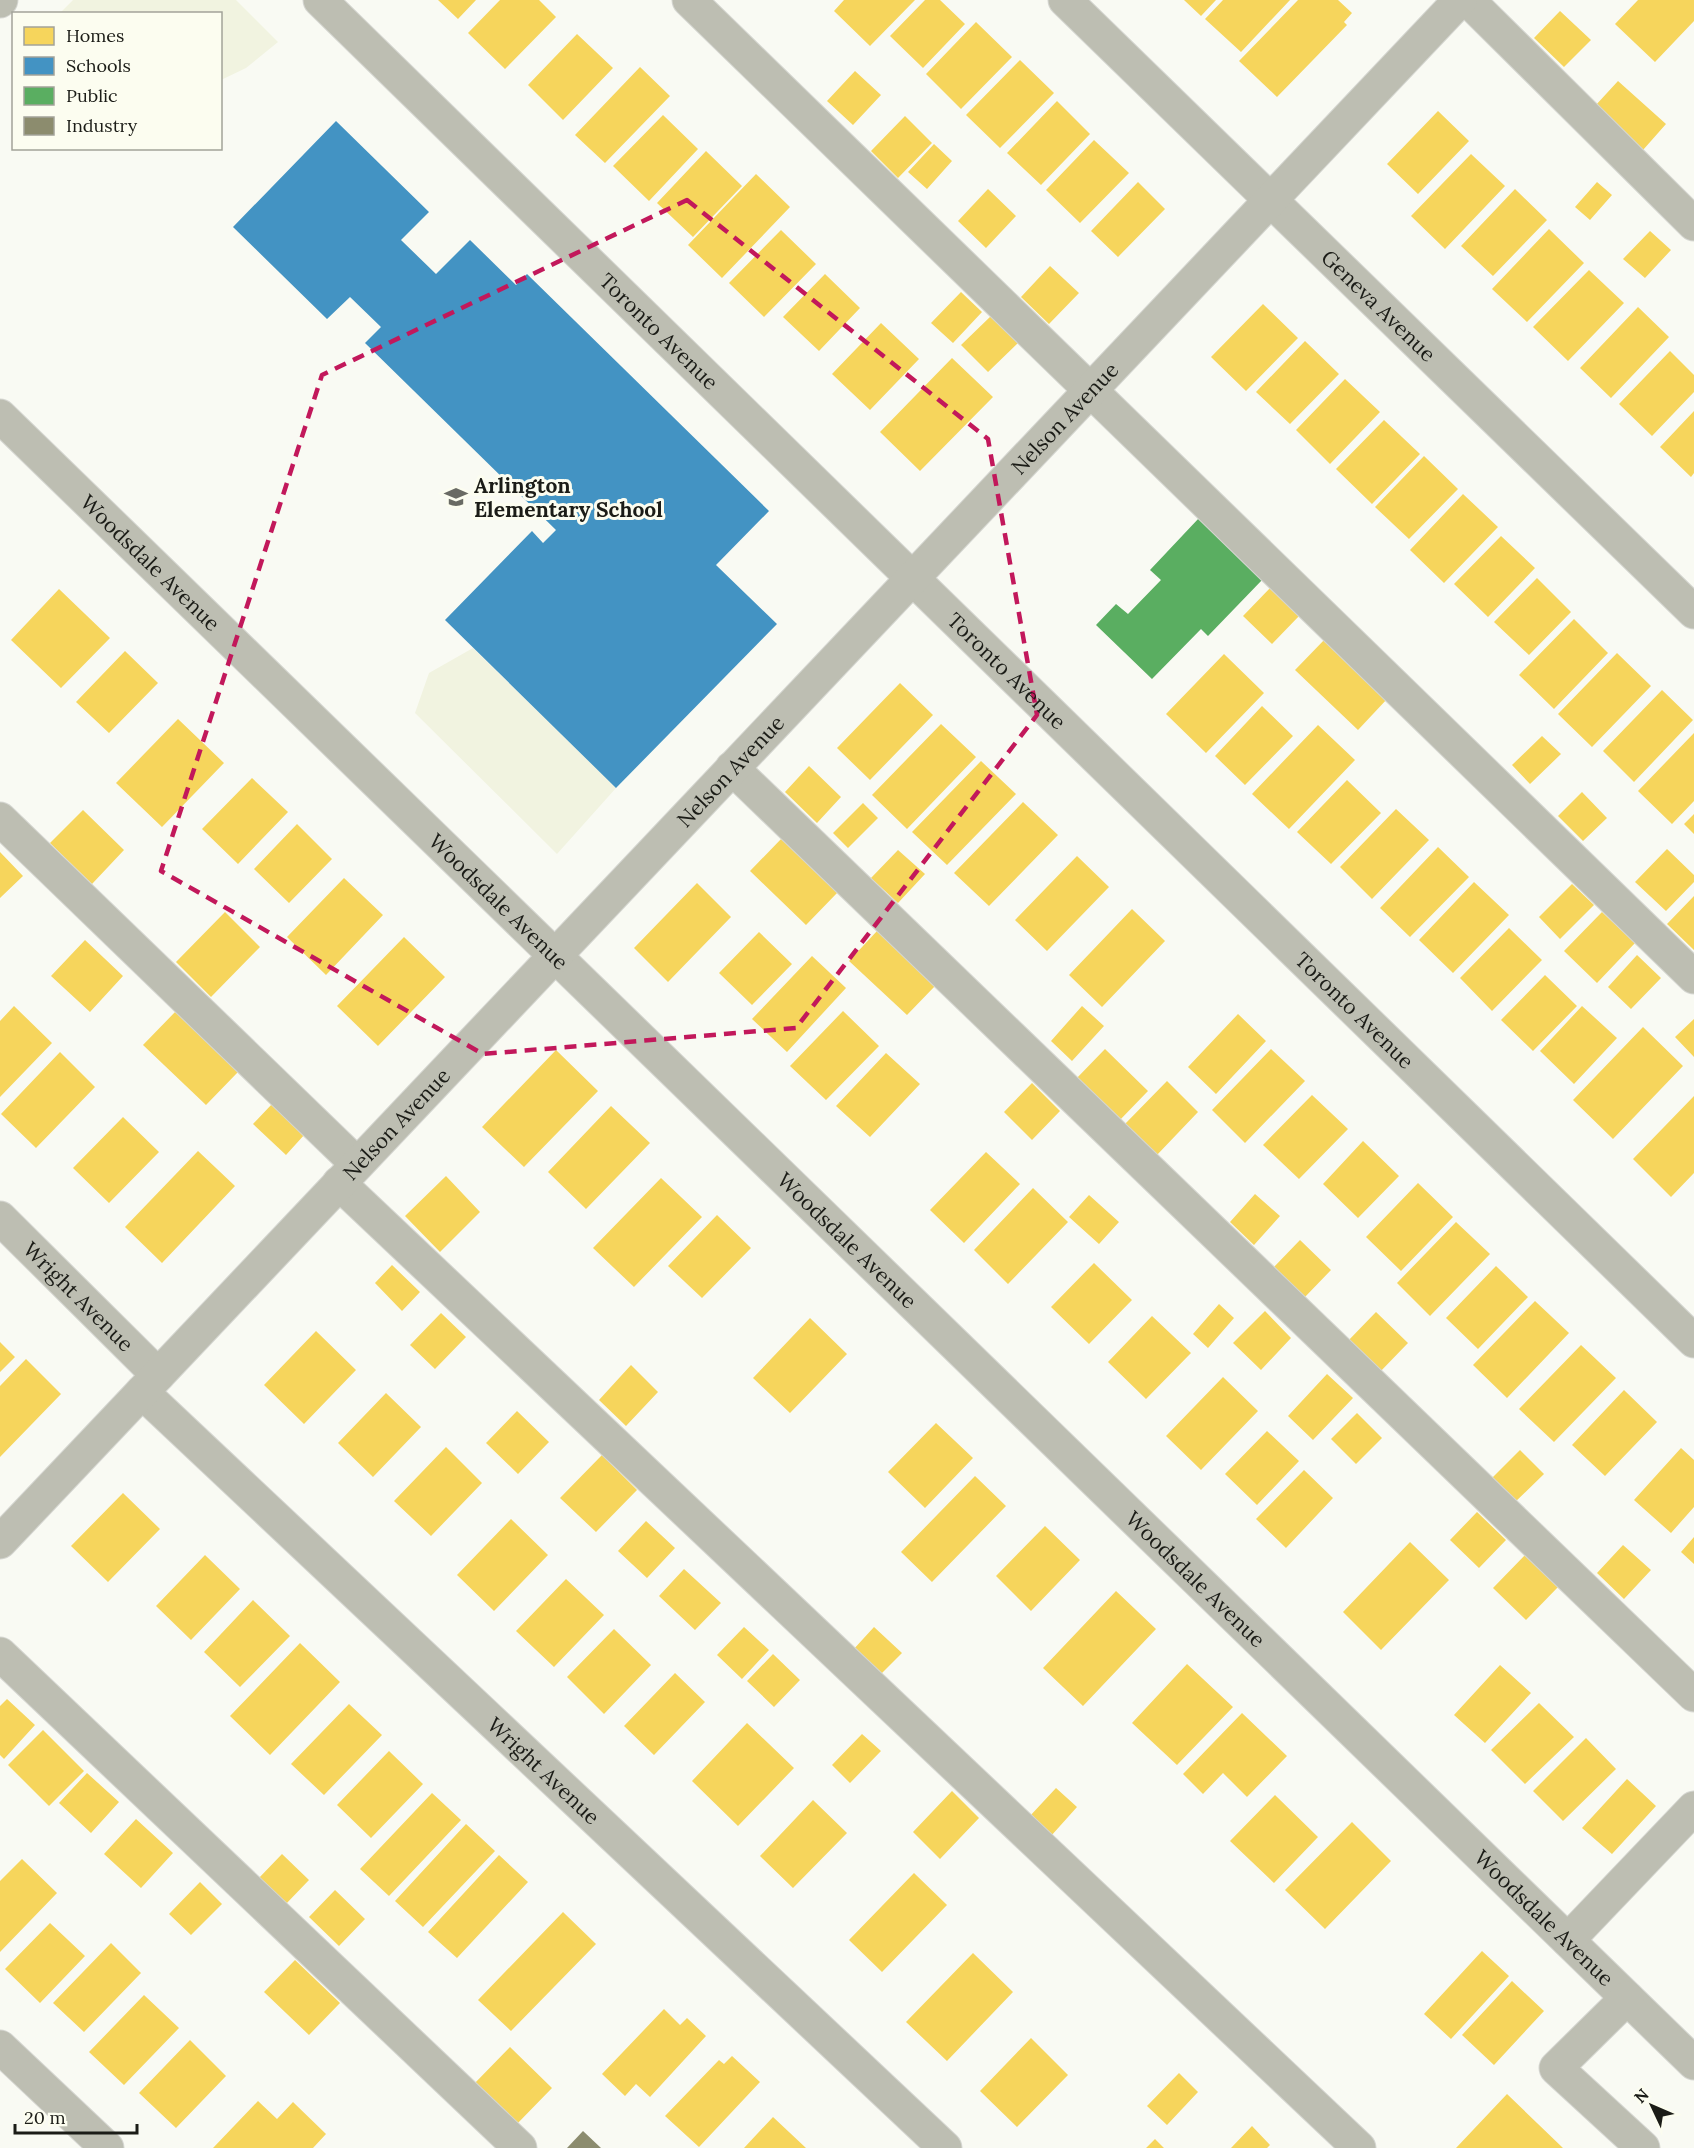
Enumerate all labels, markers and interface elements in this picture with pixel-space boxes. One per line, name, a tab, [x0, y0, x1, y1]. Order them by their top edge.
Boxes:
legend	[12, 12, 222, 150]
text: Homes	[66, 24, 124, 47]
text: Schools	[66, 54, 131, 77]
text: Public	[66, 84, 118, 107]
text: Industry	[66, 114, 138, 137]
street label: Geneva Avenue	[1316, 244, 1442, 367]
street label: Toronto Avenue	[594, 267, 724, 395]
street label: Nelson Avenue	[1005, 356, 1124, 480]
place label: Arlington Elementary School	[474, 472, 663, 523]
school or university icon: Arlington Elementary School	[443, 484, 469, 510]
street label: Woodsdale Avenue	[75, 488, 226, 636]
street label: Toronto Avenue	[942, 606, 1072, 735]
street label: Nelson Avenue	[671, 709, 790, 833]
street label: Woodsdale Avenue	[424, 827, 575, 975]
street label: Toronto Avenue	[1290, 946, 1420, 1074]
street label: Nelson Avenue	[337, 1062, 456, 1185]
street label: Woodsdale Avenue	[772, 1166, 923, 1314]
street label: Wright Avenue	[18, 1236, 140, 1357]
street label: Woodsdale Avenue	[1120, 1505, 1271, 1653]
street label: Wright Avenue	[482, 1711, 606, 1830]
street label: Woodsdale Avenue	[1469, 1844, 1620, 1991]
north arrow	[1622, 2076, 1682, 2136]
text: N	[1630, 2084, 1653, 2107]
scale bar	[15, 2097, 136, 2135]
text: 20 m	[24, 2106, 66, 2129]

